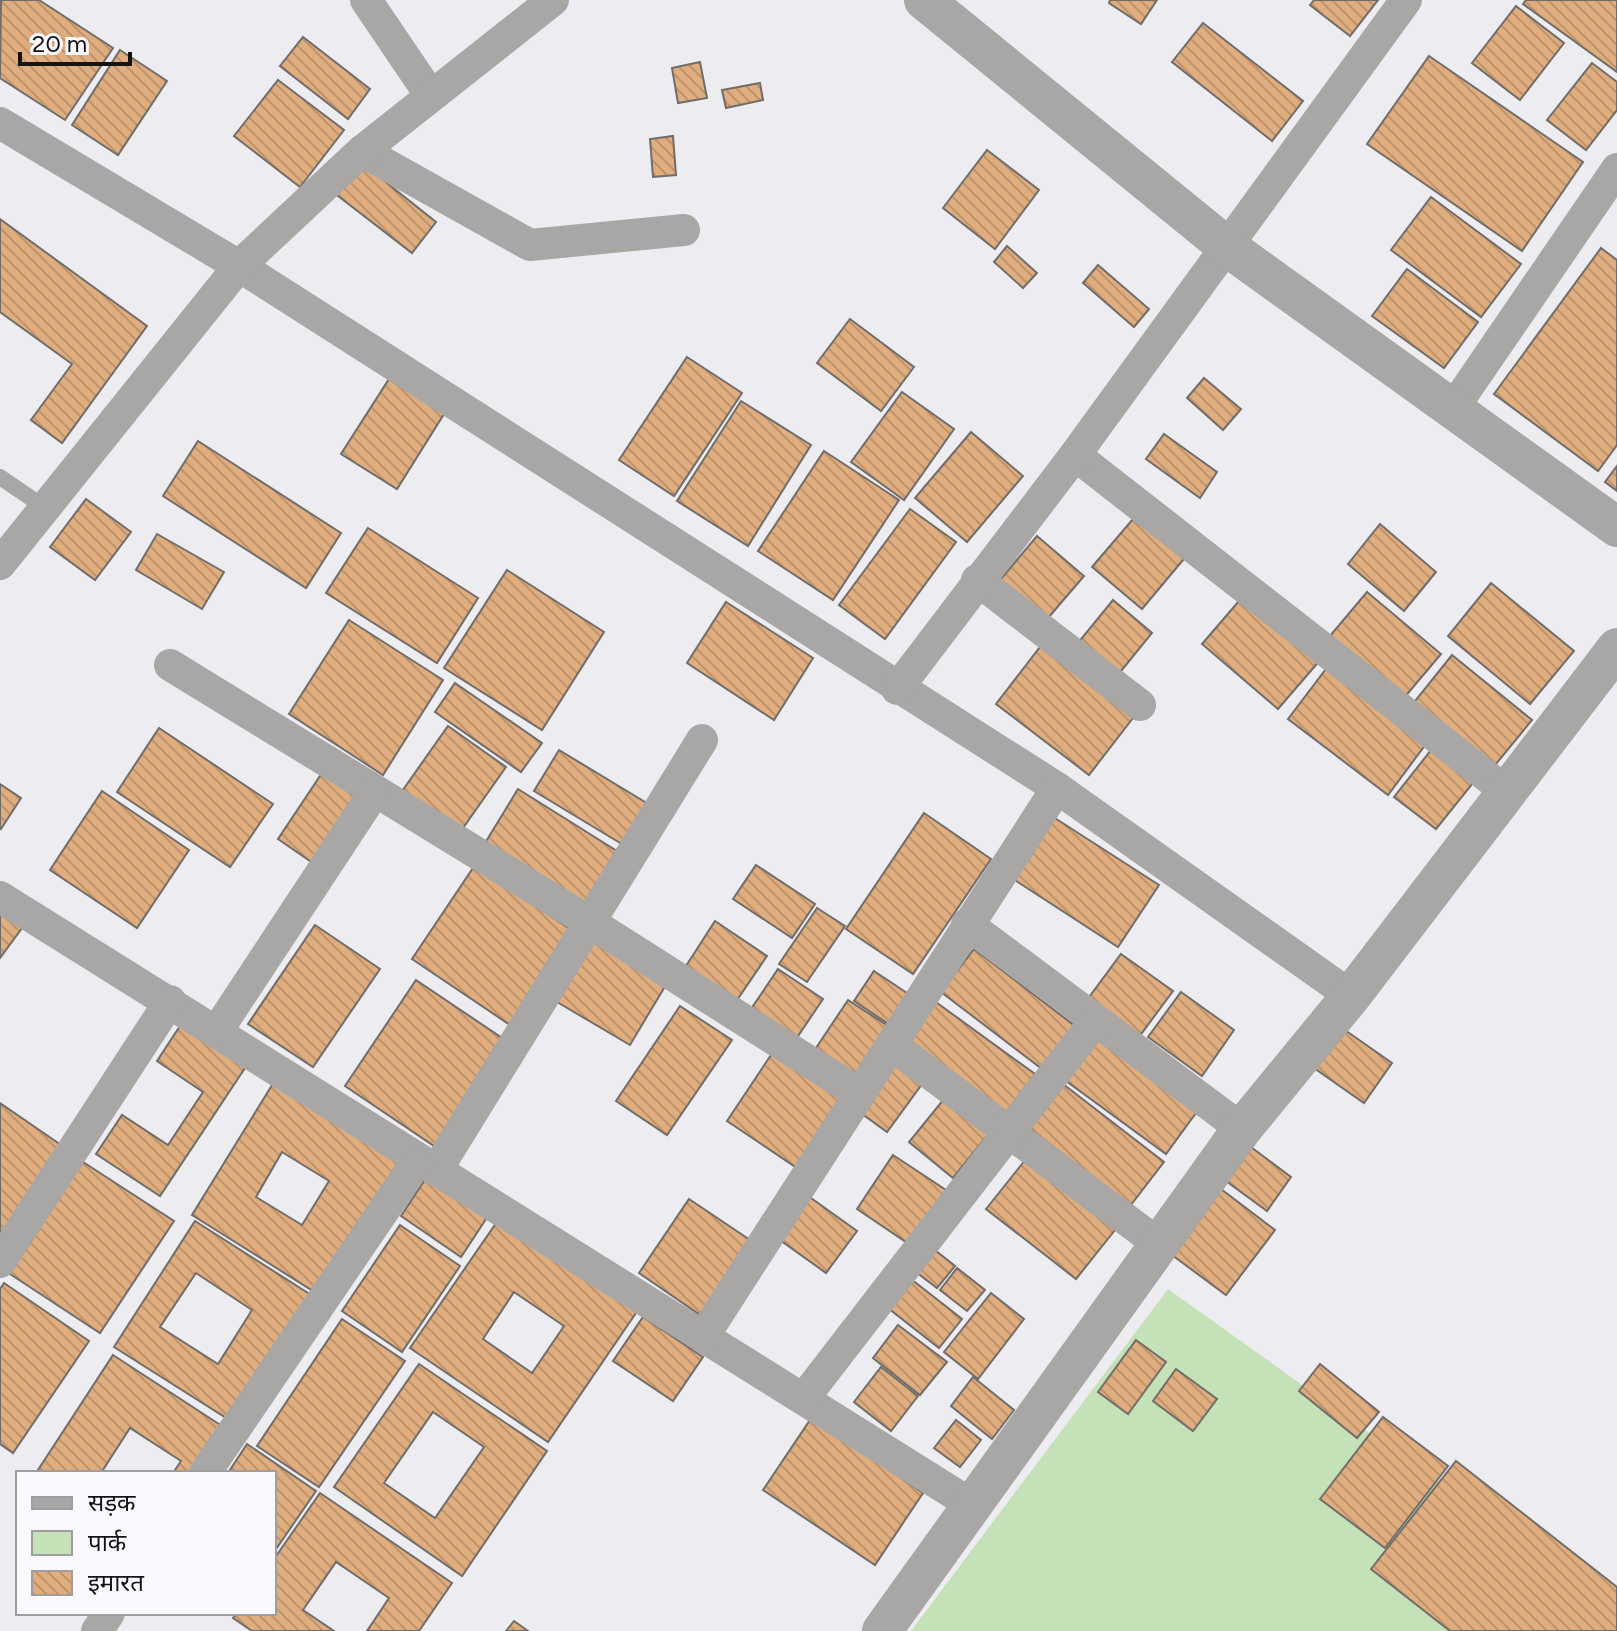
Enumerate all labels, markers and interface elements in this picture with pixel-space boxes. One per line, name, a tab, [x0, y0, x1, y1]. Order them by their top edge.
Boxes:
scale bar	[20, 16, 130, 66]
text: 20 m	[32, 29, 87, 58]
legend	[16, 1471, 276, 1615]
text: सड़क	[88, 1488, 136, 1517]
text: पार्क	[88, 1528, 127, 1557]
text: इमारत	[88, 1568, 145, 1597]

